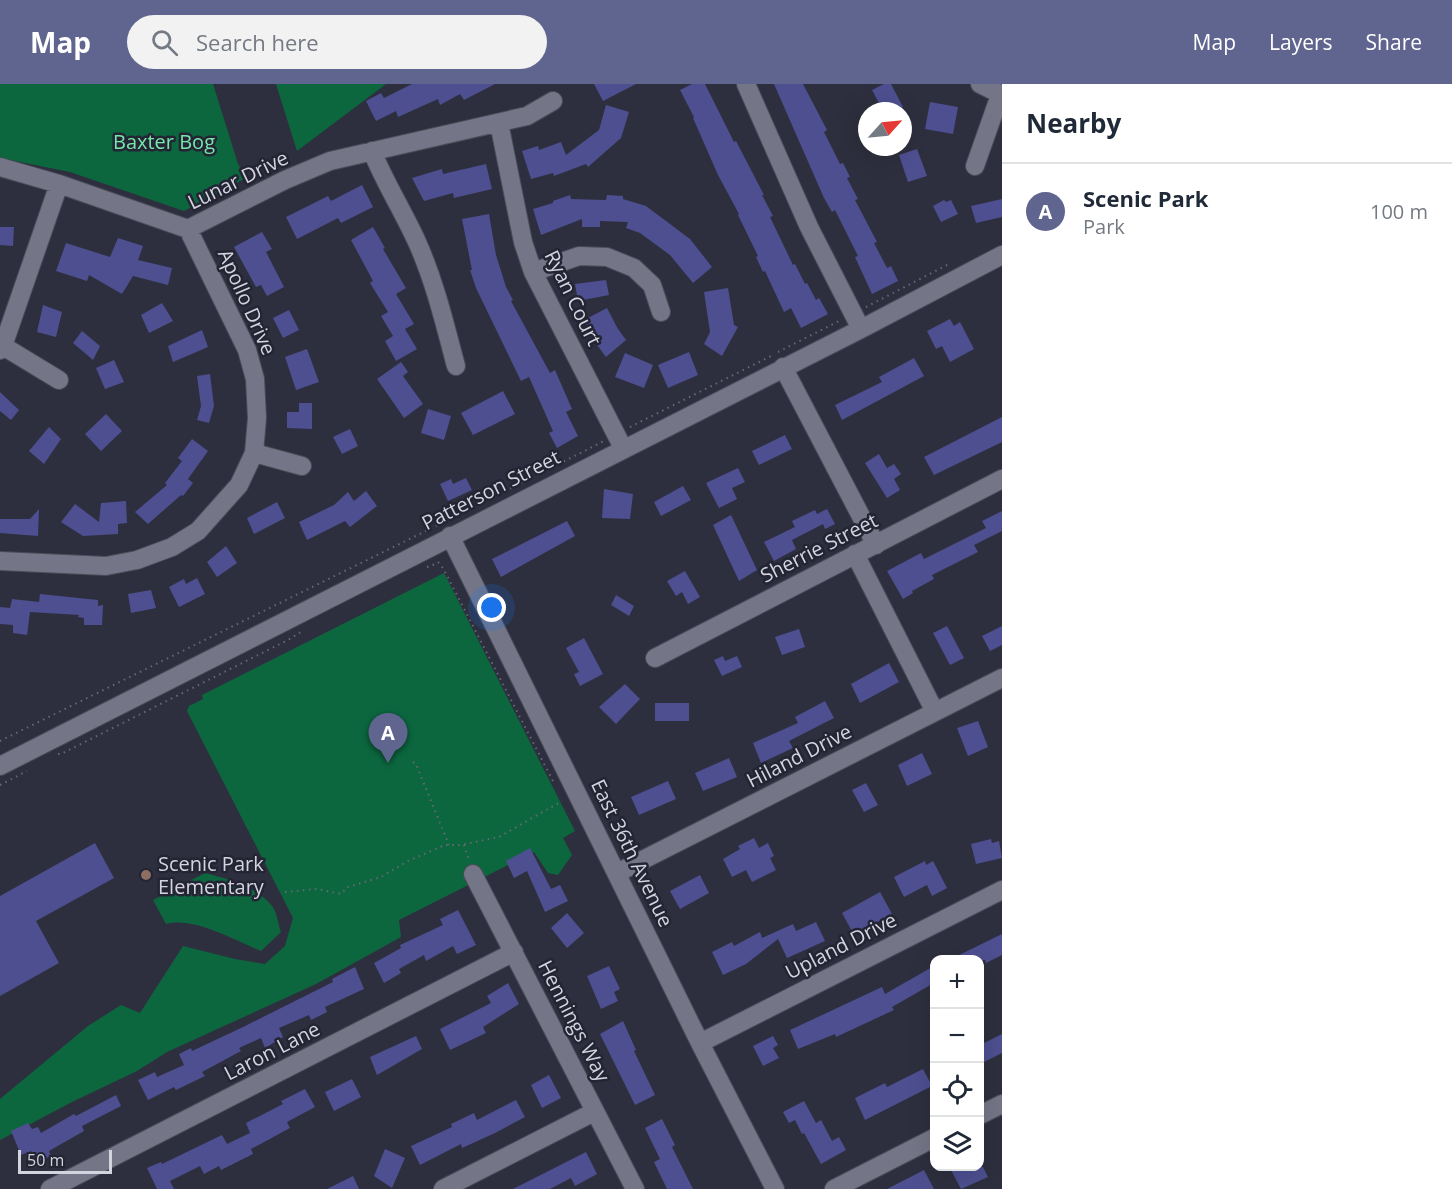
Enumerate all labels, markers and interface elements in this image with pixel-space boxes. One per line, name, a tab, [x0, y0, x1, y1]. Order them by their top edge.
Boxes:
search box	[127, 15, 547, 69]
text: Map	[30, 23, 91, 61]
icon: search	[148, 26, 181, 59]
text: Search here	[196, 27, 319, 57]
text: Map	[1193, 28, 1236, 56]
text: Layers	[1269, 28, 1333, 56]
text: Share	[1366, 28, 1422, 56]
north arrow	[858, 102, 912, 156]
text: Nearby	[1026, 105, 1121, 141]
park label: Baxter Bog	[113, 128, 215, 155]
street label: Lunar Drive	[183, 144, 292, 215]
text: Scenic Park	[1083, 183, 1208, 213]
text: A	[1039, 198, 1052, 225]
text: 100 m	[1370, 198, 1428, 225]
text: Park	[1083, 213, 1125, 240]
street label: Apollo Drive	[212, 245, 283, 359]
street label: Ryan Court	[539, 246, 608, 350]
street label: Patterson Street	[417, 443, 564, 536]
street label: Sherrie Street	[756, 506, 882, 589]
your location	[477, 593, 506, 622]
pin: A	[368, 714, 408, 763]
street label: Hiland Drive	[742, 718, 856, 794]
street label: East 36th Avenue	[585, 774, 680, 931]
place label: Scenic Park Elementary	[158, 850, 265, 900]
marker: Scenic Park Elementary	[139, 868, 153, 882]
street label: Upland Drive	[780, 906, 901, 985]
street label: Hennings Way	[532, 955, 617, 1087]
map controls	[930, 955, 984, 1171]
button: +	[930, 955, 984, 1009]
button: −	[930, 1009, 984, 1063]
street label: Laron Lane	[219, 1015, 324, 1086]
button: locate	[930, 1063, 984, 1117]
button: layers	[930, 1117, 984, 1171]
scale bar	[18, 1147, 112, 1174]
text: 50 m	[27, 1149, 64, 1171]

